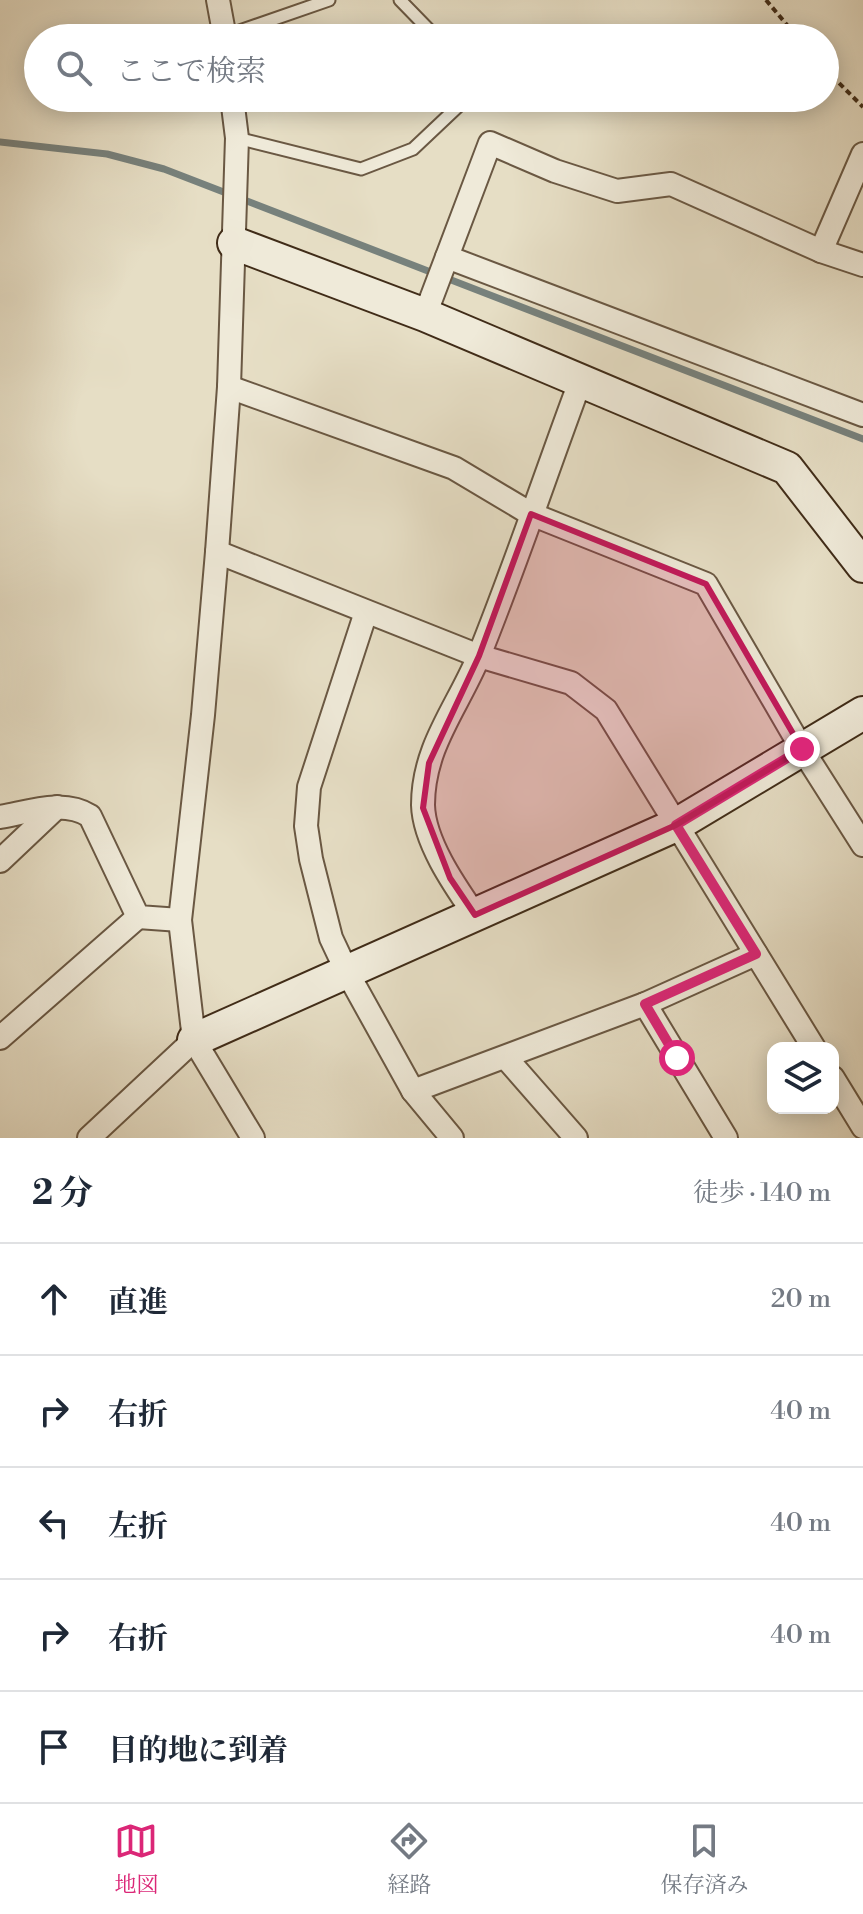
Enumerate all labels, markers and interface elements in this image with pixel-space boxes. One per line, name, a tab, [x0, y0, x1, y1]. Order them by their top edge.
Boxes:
search box	[24, 24, 839, 112]
icon: search	[52, 46, 96, 90]
text: ここで検索	[116, 53, 266, 91]
route end	[784, 731, 820, 767]
route start	[659, 1040, 695, 1076]
map controls	[767, 1042, 839, 1114]
button: layers	[767, 1042, 839, 1114]
text: 2 分	[32, 1173, 93, 1215]
text: 徒歩 · 140 m	[693, 1177, 831, 1209]
icon: ahead	[32, 1277, 76, 1321]
text: 20 m	[771, 1283, 831, 1315]
text: 直進	[108, 1284, 168, 1322]
icon: right	[32, 1389, 76, 1433]
text: 40 m	[770, 1395, 831, 1427]
text: 右折	[108, 1396, 168, 1434]
icon: left	[32, 1501, 76, 1545]
text: 40 m	[770, 1507, 831, 1539]
text: 左折	[108, 1508, 168, 1546]
icon: right	[32, 1613, 76, 1657]
text: 40 m	[770, 1619, 831, 1651]
text: 右折	[108, 1620, 168, 1658]
icon: arrive	[32, 1725, 76, 1769]
text: 目的地に到着	[108, 1732, 288, 1770]
tab: 地図	[114, 1819, 159, 1899]
tab: 経路	[387, 1819, 432, 1899]
tab: 保存済み	[660, 1819, 749, 1899]

